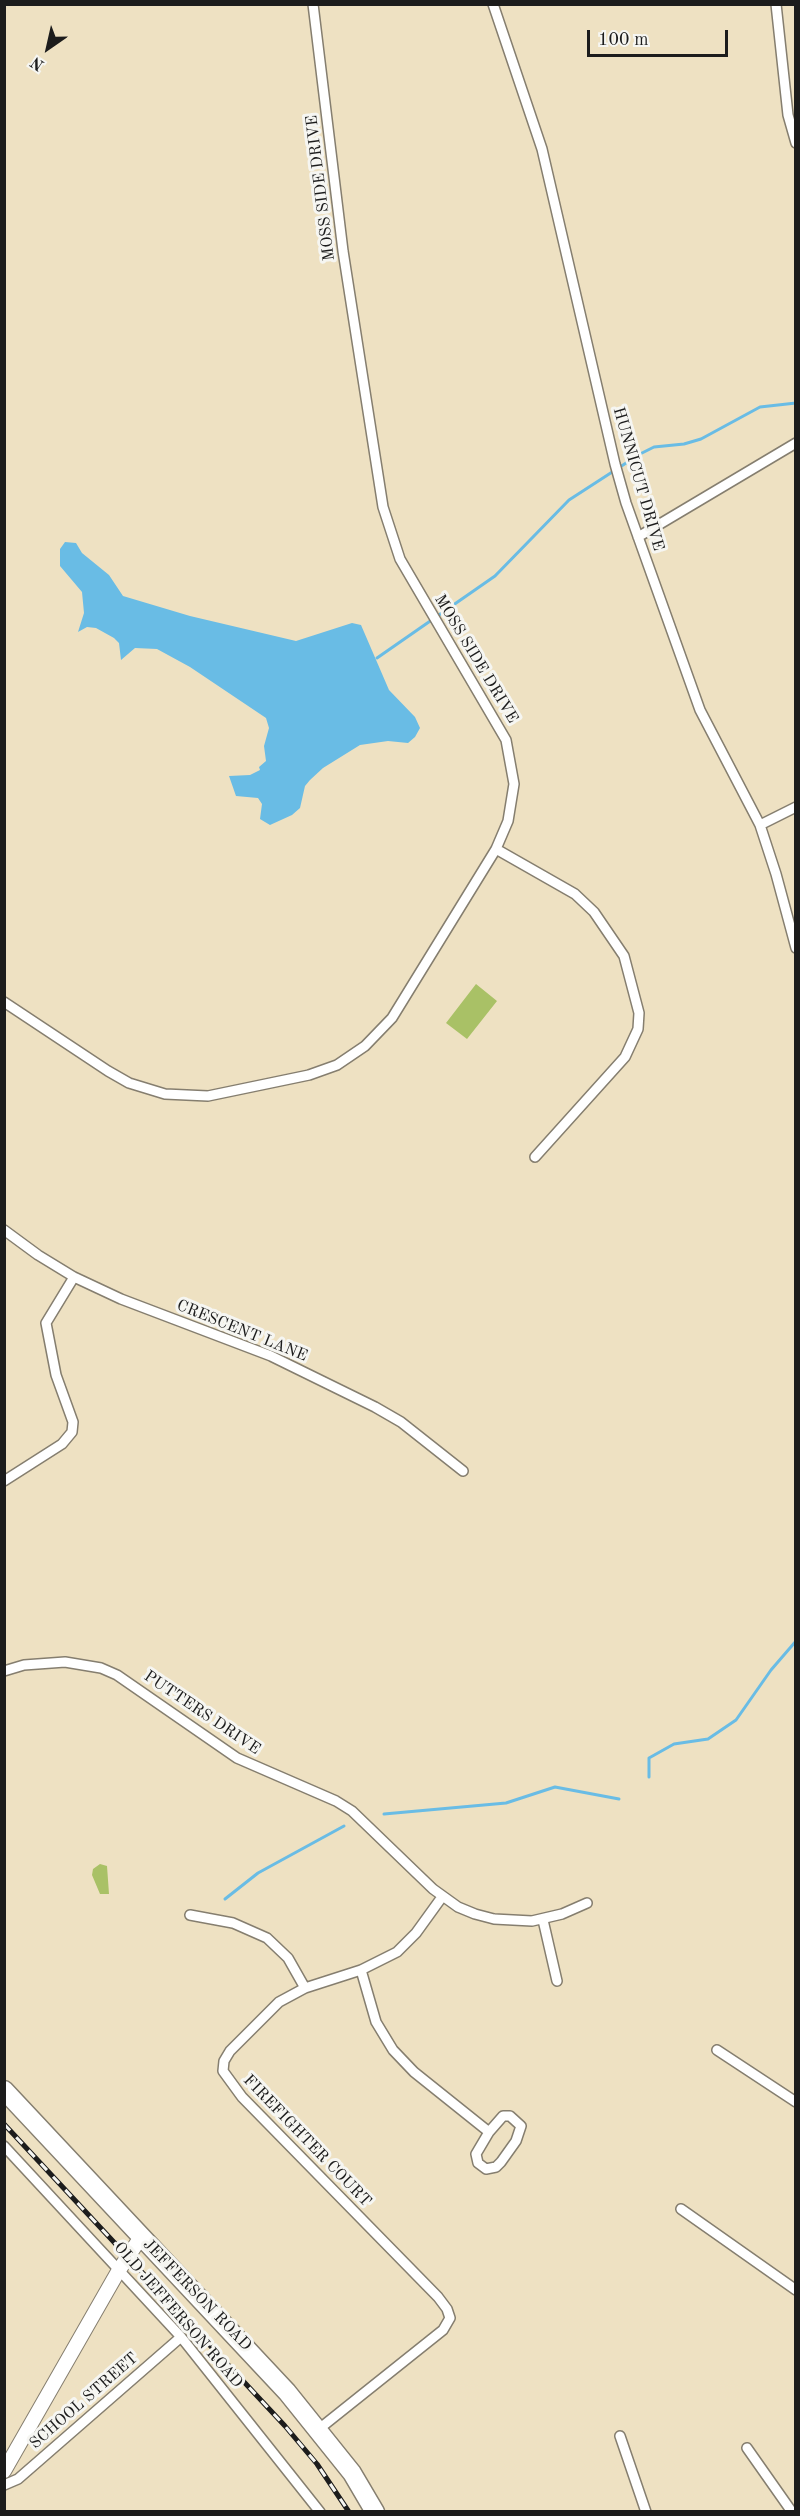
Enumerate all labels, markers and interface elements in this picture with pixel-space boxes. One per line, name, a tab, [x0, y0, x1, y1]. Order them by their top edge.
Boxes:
north arrow	[18, 18, 78, 78]
scale bar	[590, 18, 731, 56]
text: 100 m	[598, 31, 649, 49]
text: N	[28, 53, 47, 73]
street label: MOSS SIDE DRIVE	[303, 114, 339, 262]
street label: HUNNICUT DRIVE	[608, 405, 668, 553]
street label: MOSS SIDE DRIVE	[430, 591, 522, 727]
street label: CRESCENT LANE	[174, 1296, 310, 1366]
street label: PUTTERS DRIVE	[140, 1667, 264, 1759]
street label: FIREFIGHTER COURT	[239, 2071, 375, 2211]
street label: JEFFERSON ROAD	[139, 2235, 255, 2355]
street label: OLD JEFFERSON ROAD	[109, 2238, 247, 2392]
street label: SCHOOL STREET	[26, 2349, 142, 2453]

